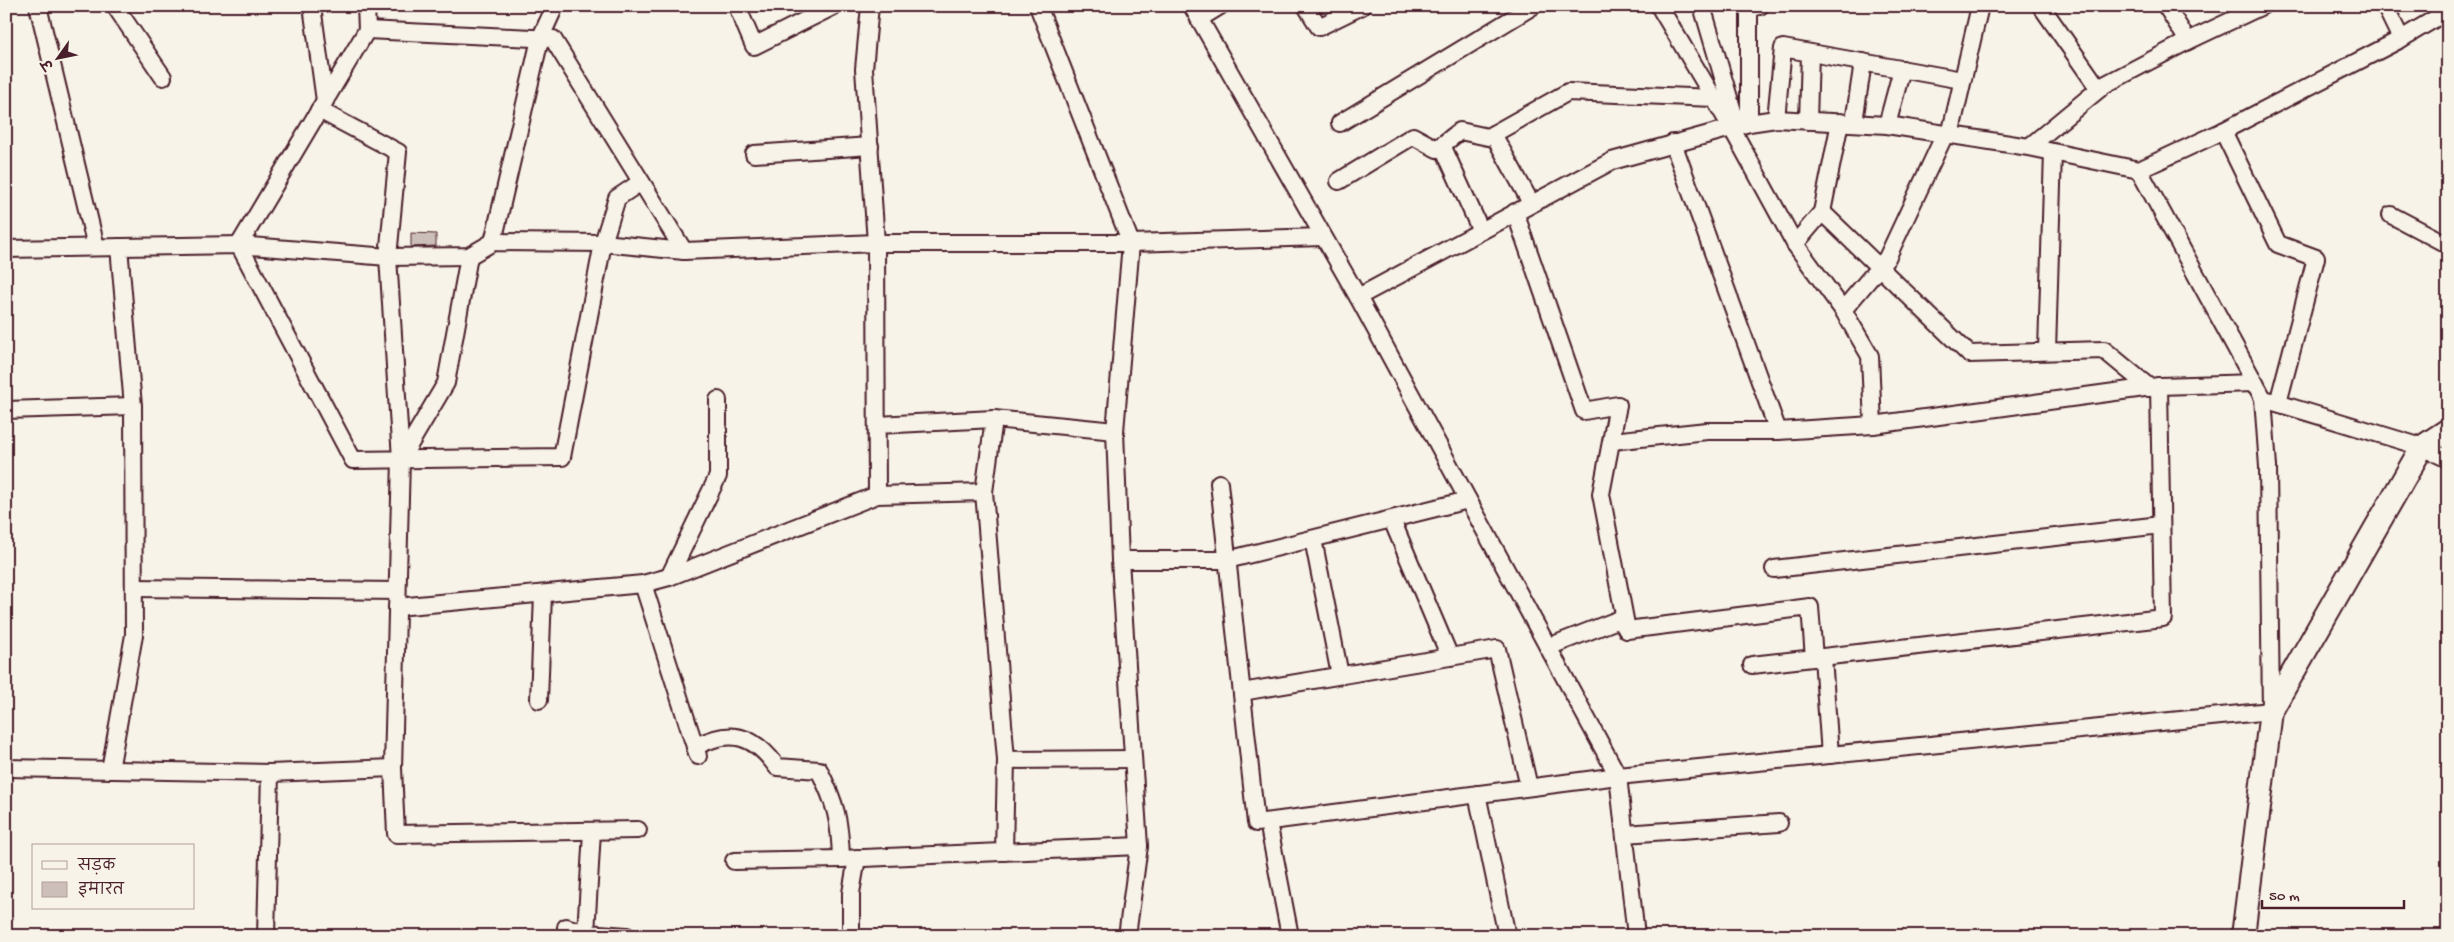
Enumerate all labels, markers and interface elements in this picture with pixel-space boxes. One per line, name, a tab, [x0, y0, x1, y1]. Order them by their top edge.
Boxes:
north arrow	[32, 32, 82, 82]
text: उ	[39, 54, 60, 74]
legend	[32, 844, 195, 910]
text: सड़क	[77, 858, 116, 876]
scale bar	[2262, 877, 2404, 909]
text: इमारत	[78, 881, 125, 900]
text: 50 m	[2269, 888, 2300, 906]

